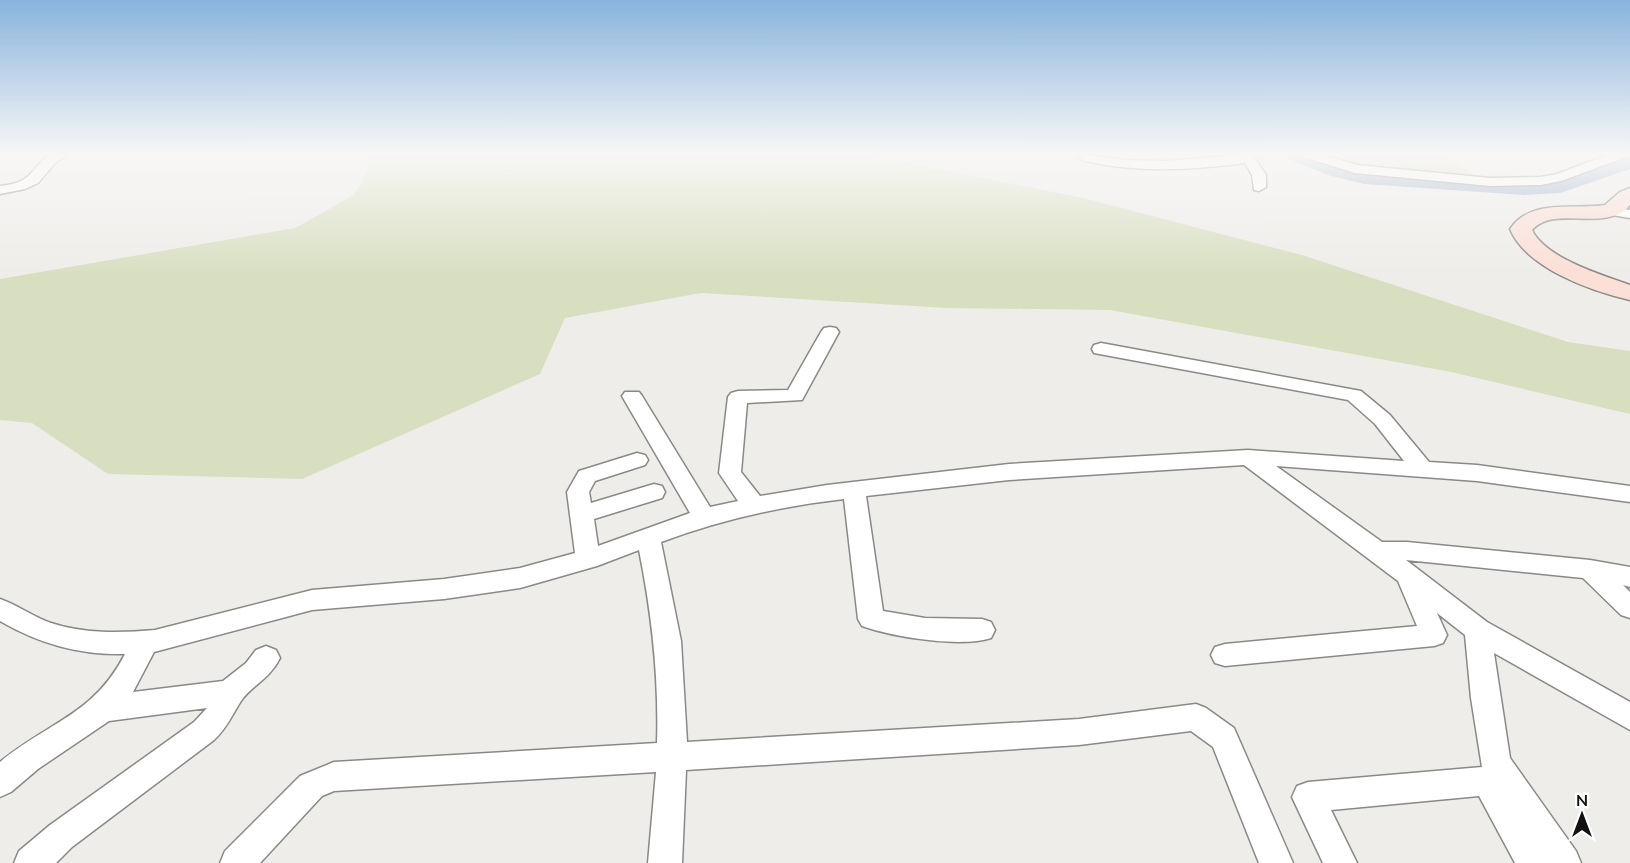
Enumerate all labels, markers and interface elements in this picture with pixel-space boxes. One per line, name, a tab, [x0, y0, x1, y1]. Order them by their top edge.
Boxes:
north arrow	[1552, 785, 1612, 845]
text: N	[1576, 790, 1588, 810]

